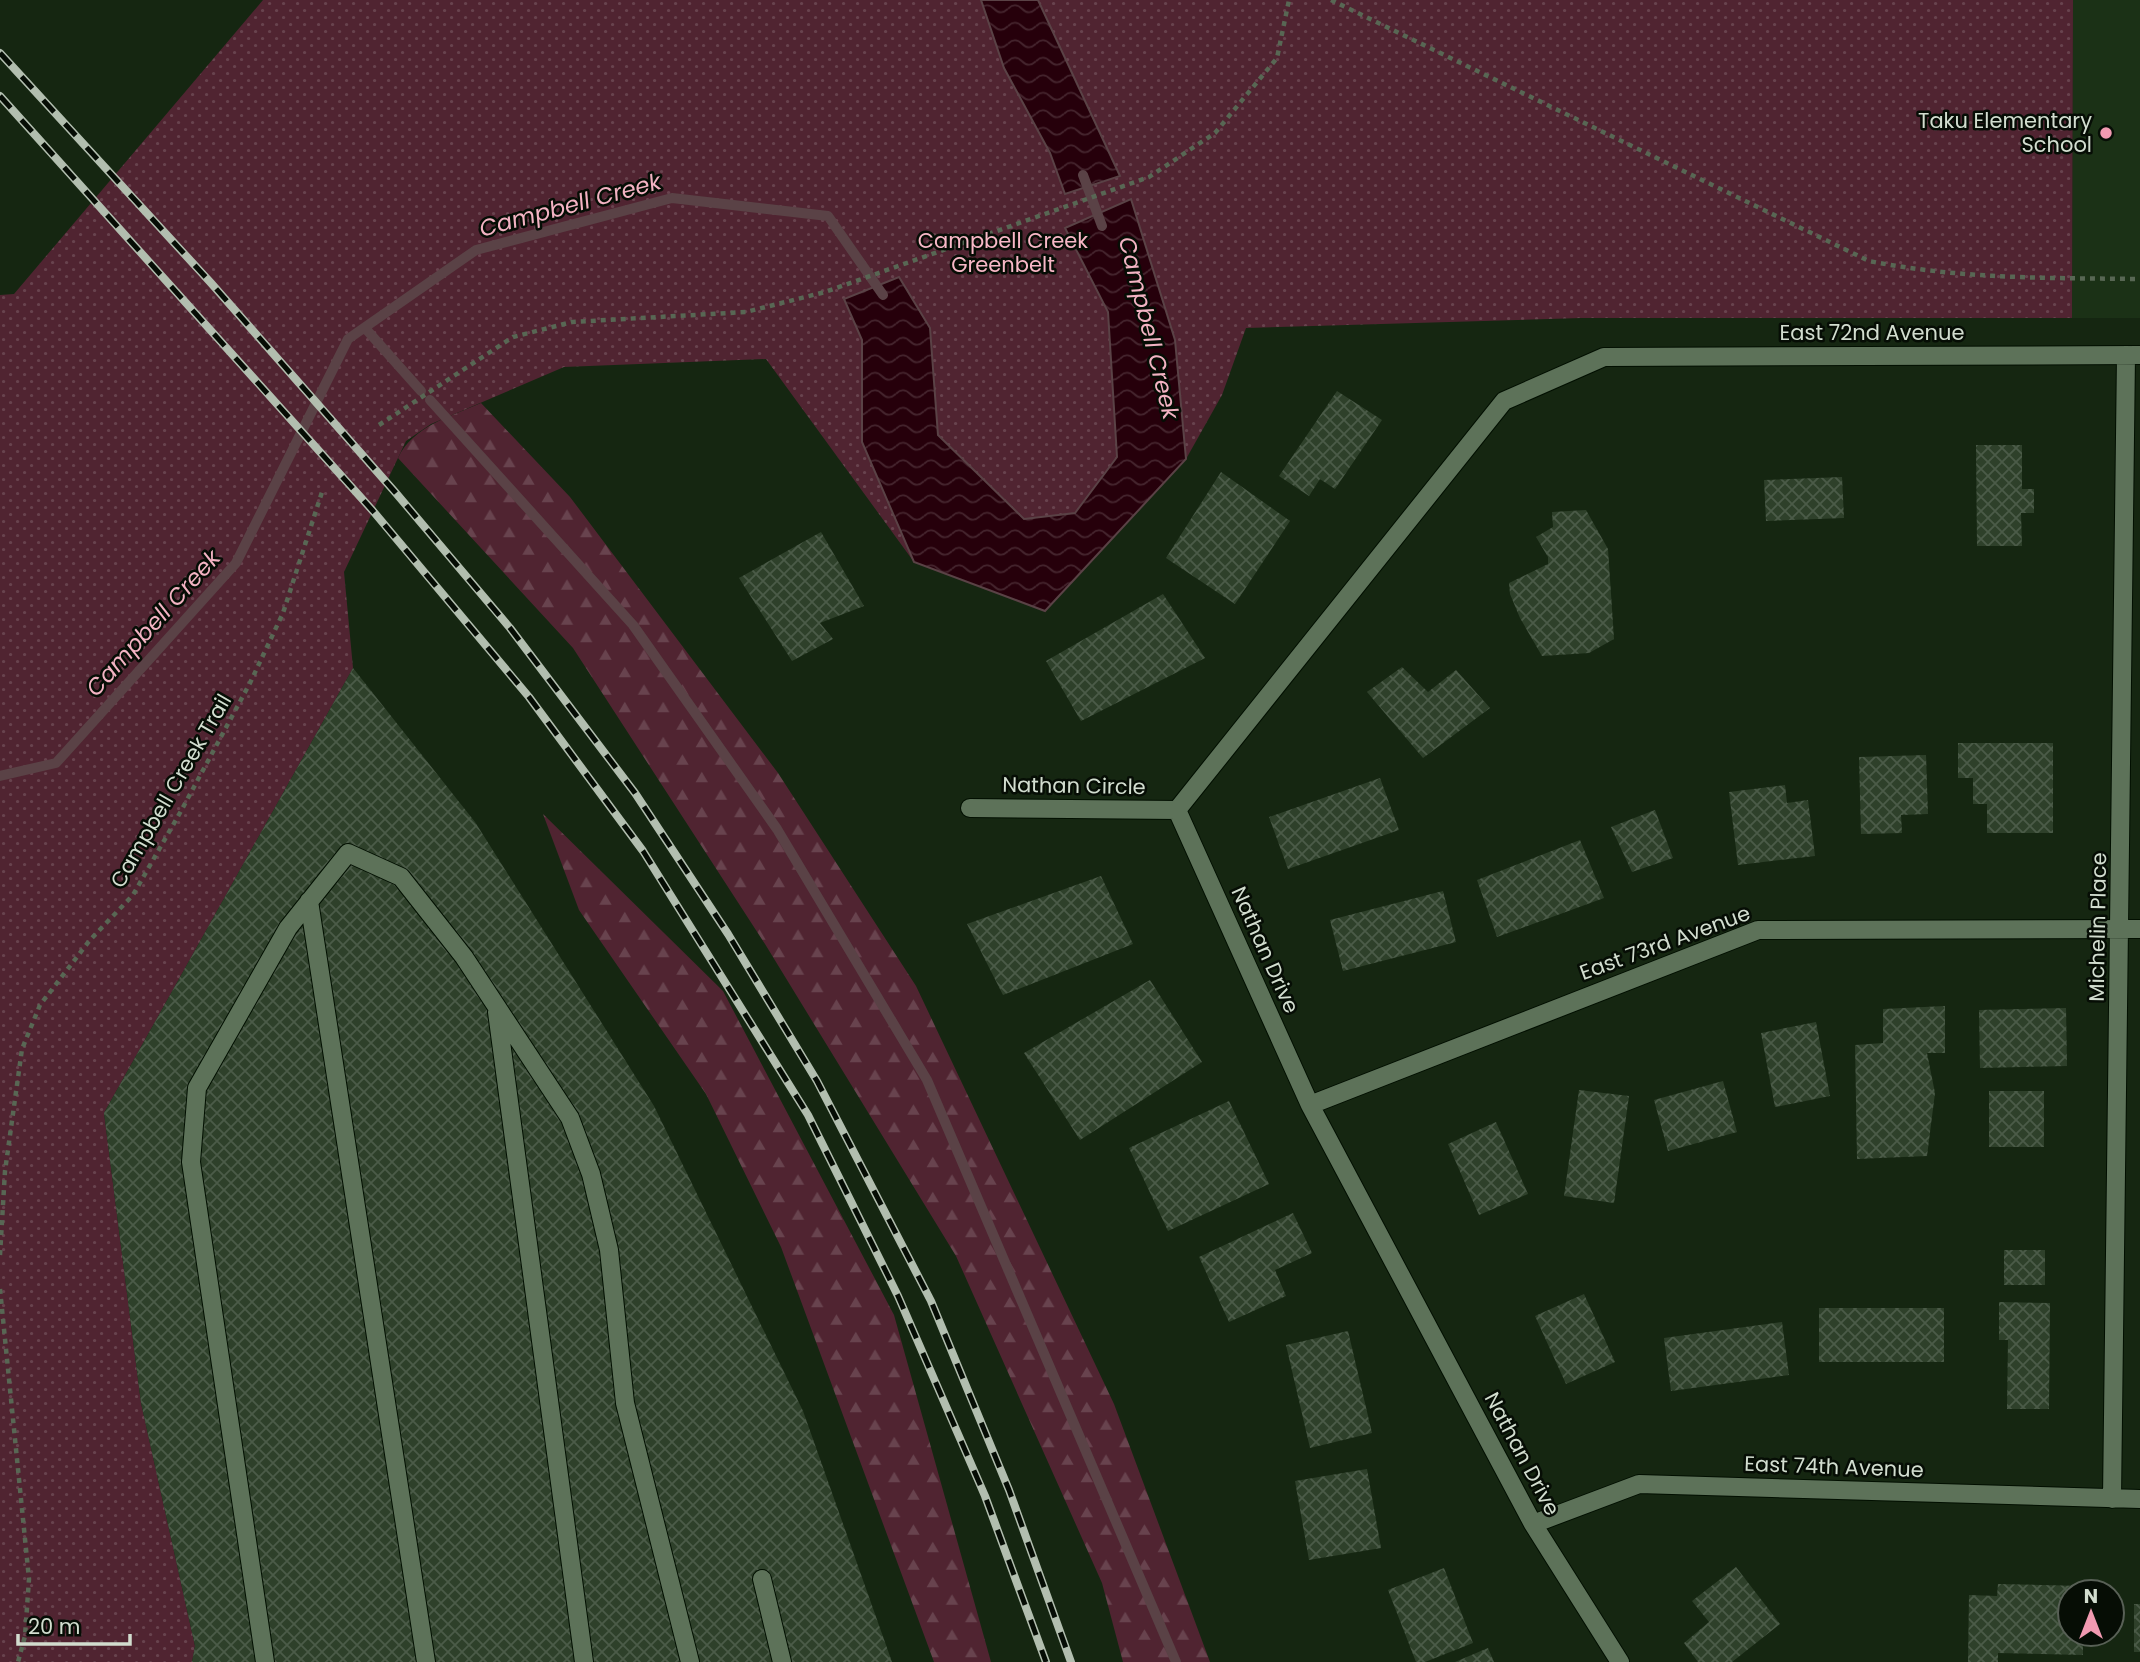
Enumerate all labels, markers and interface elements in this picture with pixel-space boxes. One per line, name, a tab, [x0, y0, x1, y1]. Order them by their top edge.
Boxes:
place label: Taku Elementary School	[1918, 106, 2092, 159]
marker: Taku Elementary School	[2098, 125, 2114, 141]
water label: Campbell Creek	[475, 165, 666, 245]
park label: Campbell Creek Greenbelt	[918, 226, 1088, 279]
water label: Campbell Creek	[1111, 233, 1187, 424]
street label: East 72nd Avenue	[1780, 318, 1964, 347]
water label: Campbell Creek	[78, 542, 228, 703]
street label: Campbell Creek Trail	[103, 688, 238, 893]
street label: Nathan Circle	[1002, 770, 1146, 801]
street label: Michelin Place	[2082, 852, 2113, 1002]
street label: Nathan Drive	[1225, 882, 1306, 1018]
street label: East 73rd Avenue	[1576, 898, 1754, 987]
street label: Nathan Drive	[1478, 1387, 1567, 1521]
street label: East 74th Avenue	[1744, 1449, 1924, 1484]
north arrow	[2056, 1578, 2126, 1648]
text: N	[2084, 1583, 2098, 1610]
scale bar	[18, 1602, 130, 1646]
text: 20 m	[28, 1612, 81, 1641]

